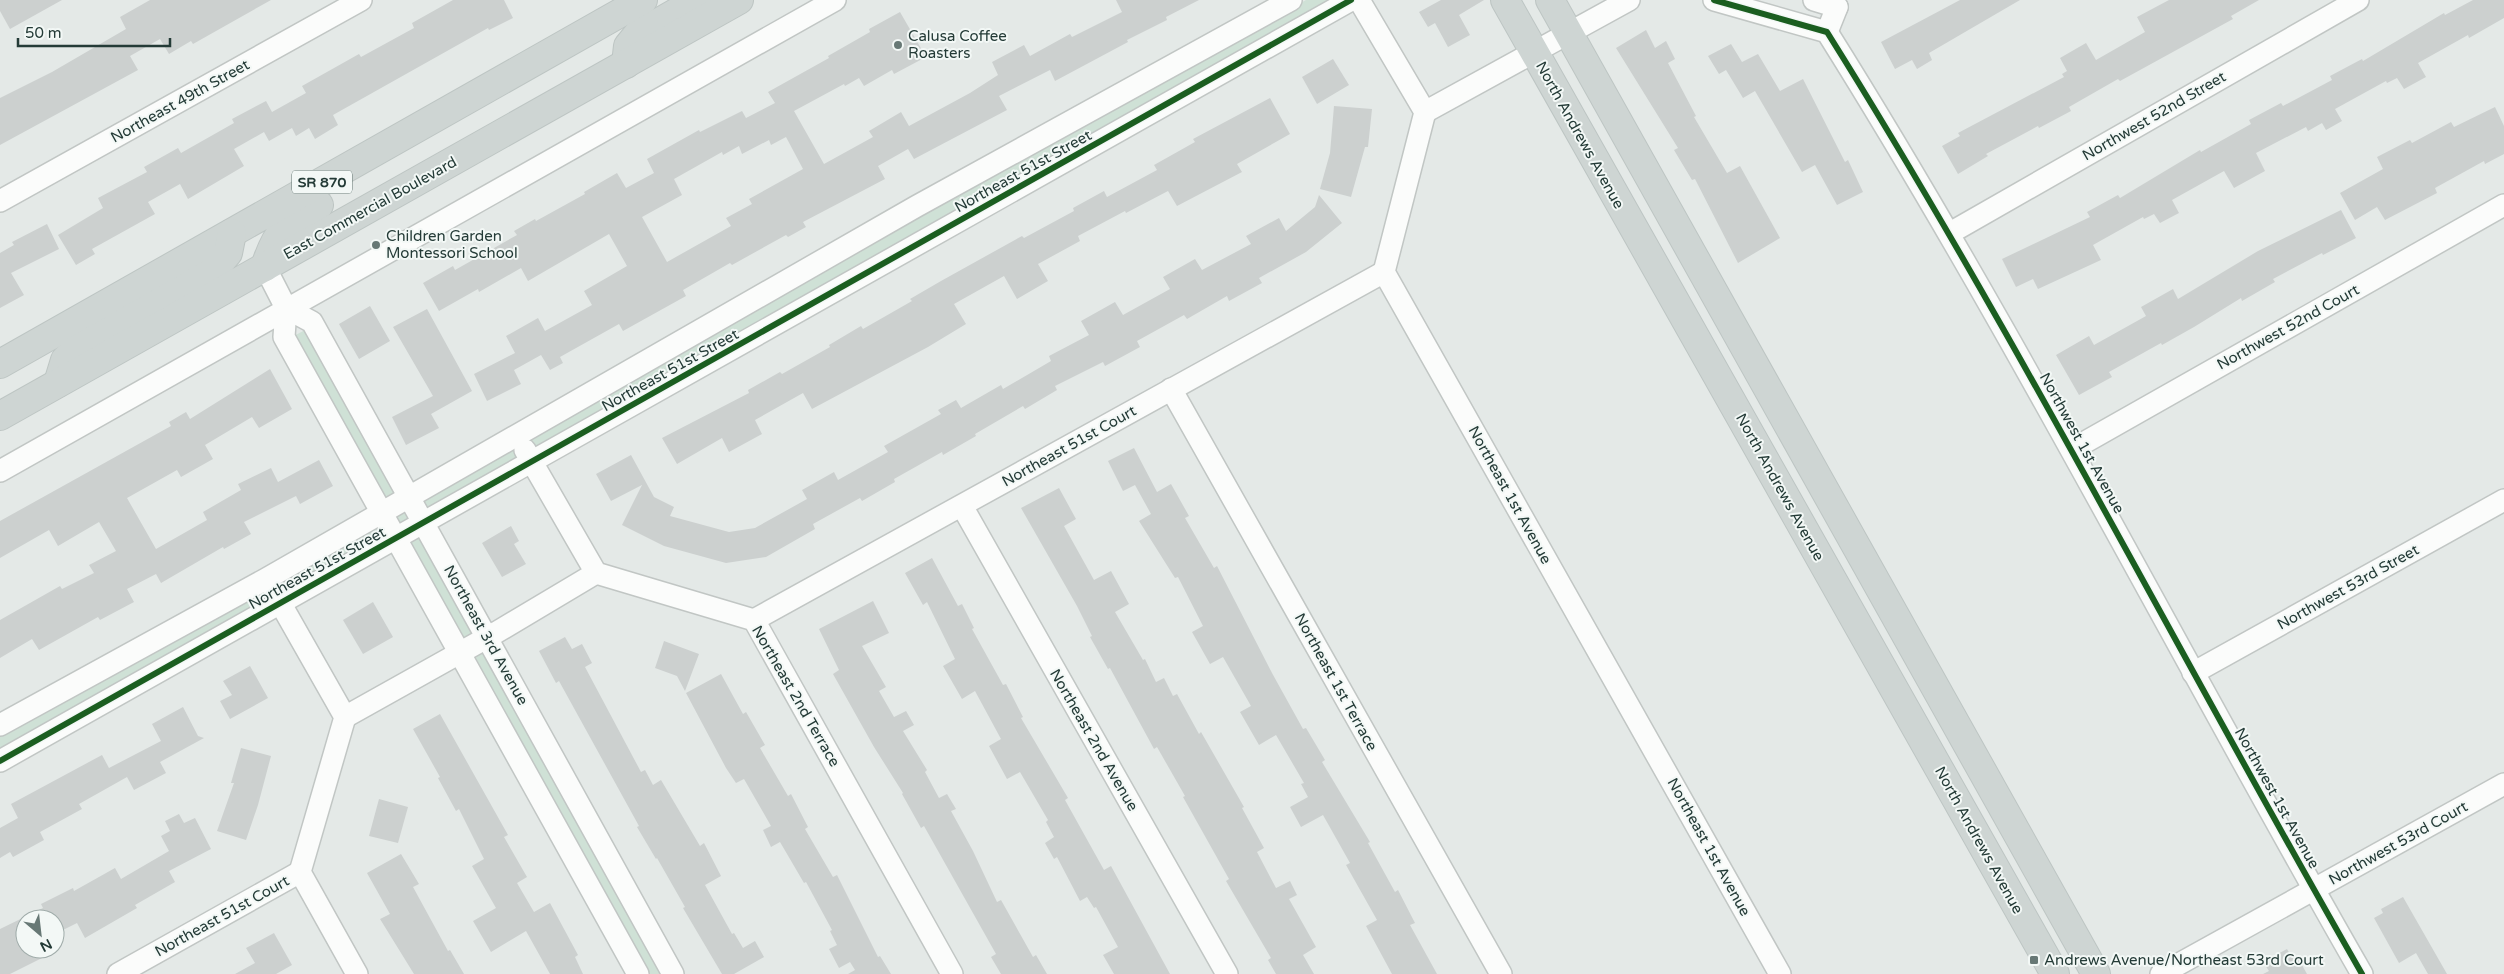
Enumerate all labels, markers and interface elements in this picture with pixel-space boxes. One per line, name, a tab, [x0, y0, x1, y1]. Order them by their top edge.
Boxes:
scale bar	[18, 15, 170, 47]
text: 50 m	[25, 24, 62, 42]
place label: Calusa Coffee Roasters	[908, 27, 1007, 62]
marker: Calusa Coffee Roasters	[892, 39, 904, 51]
street label: Northeast 49th Street	[108, 55, 253, 147]
street label: North Andrews Avenue	[1532, 58, 1628, 212]
street label: Northwest 52nd Street	[2079, 67, 2229, 164]
street label: Northeast 51st Street	[951, 126, 1095, 216]
street label: East Commercial Boulevard	[280, 153, 460, 263]
road number: SR 870	[292, 170, 352, 193]
place label: Children Garden Montessori School	[386, 227, 518, 262]
marker: Children Garden Montessori School	[370, 239, 382, 251]
street label: Northwest 52nd Court	[2214, 280, 2362, 374]
street label: Northeast 51st Street	[598, 325, 742, 415]
street label: Northwest 1st Avenue	[2036, 369, 2128, 517]
street label: Northeast 51st Court	[999, 401, 1140, 490]
street label: North Andrews Avenue	[1732, 410, 1828, 564]
street label: Northeast 1st Avenue	[1465, 423, 1555, 567]
street label: Northeast 51st Street	[245, 523, 389, 613]
street label: Northwest 53rd Street	[2274, 540, 2422, 633]
street label: Northeast 3rd Avenue	[440, 562, 532, 708]
street label: Northeast 1st Terrace	[1291, 610, 1381, 754]
street label: Northeast 2nd Terrace	[748, 622, 844, 770]
street label: Northeast 2nd Avenue	[1046, 666, 1142, 814]
street label: Northwest 1st Avenue	[2231, 724, 2323, 872]
street label: North Andrews Avenue	[1931, 763, 2027, 917]
street label: Northeast 1st Avenue	[1664, 775, 1754, 919]
street label: Northwest 53rd Court	[2325, 797, 2471, 889]
street label: Northeast 51st Court	[152, 871, 293, 960]
north arrow	[15, 909, 65, 959]
text: N	[37, 935, 55, 955]
place label: Andrews Avenue/Northeast 53rd Court	[2044, 951, 2324, 969]
marker: Andrews Avenue/Northeast 53rd Court	[2028, 954, 2040, 966]

